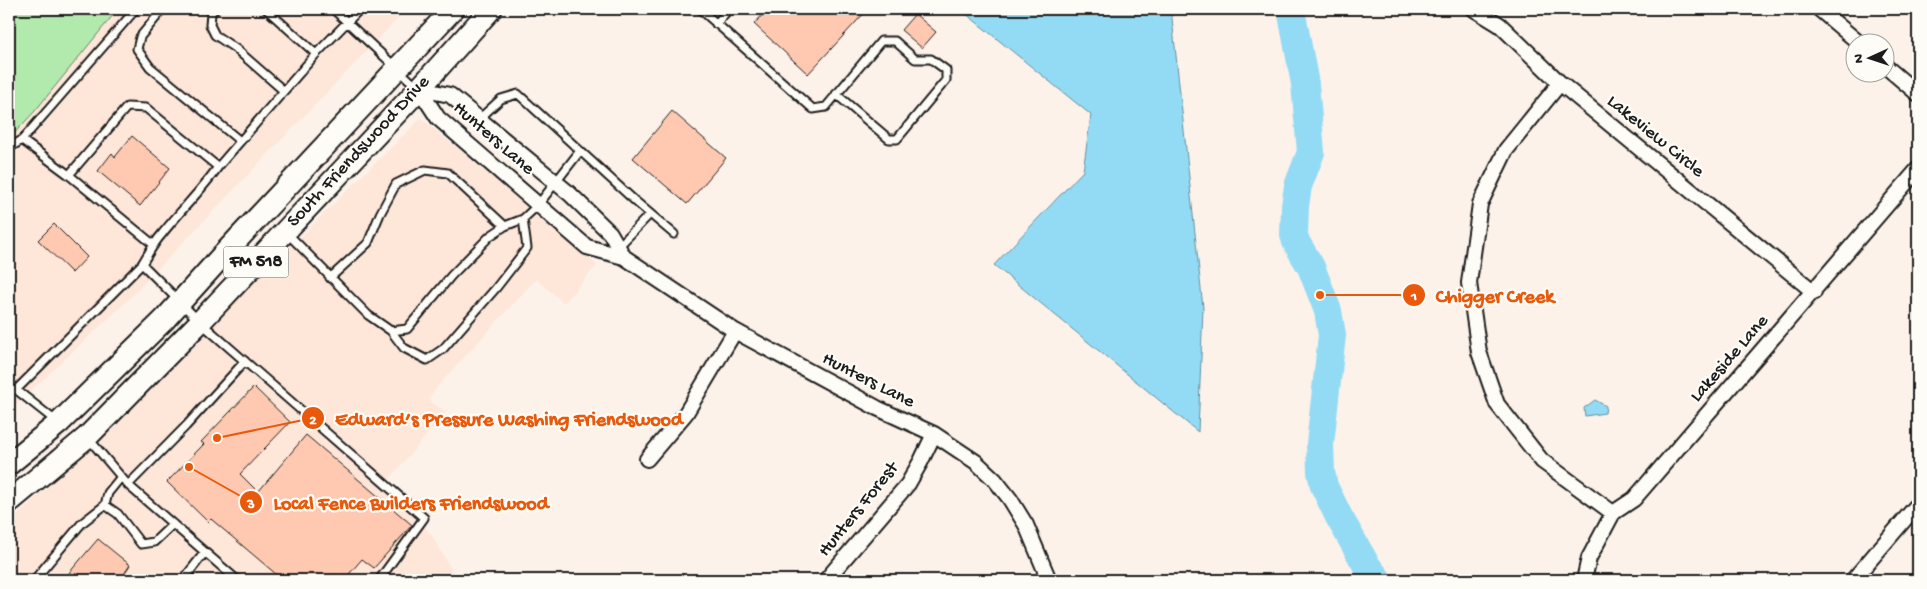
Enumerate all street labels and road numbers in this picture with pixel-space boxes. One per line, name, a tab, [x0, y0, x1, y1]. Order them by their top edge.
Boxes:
street label: South Friendswood Drive	[283, 71, 435, 233]
street label: Lakeview Circle	[1602, 91, 1709, 183]
street label: Hunters Lane	[447, 97, 539, 181]
road number: FM 518	[224, 246, 288, 278]
street label: Lakeside Lane	[1686, 310, 1774, 408]
street label: Hunters Lane	[818, 348, 918, 414]
street label: Hunters Forest	[814, 456, 906, 562]

